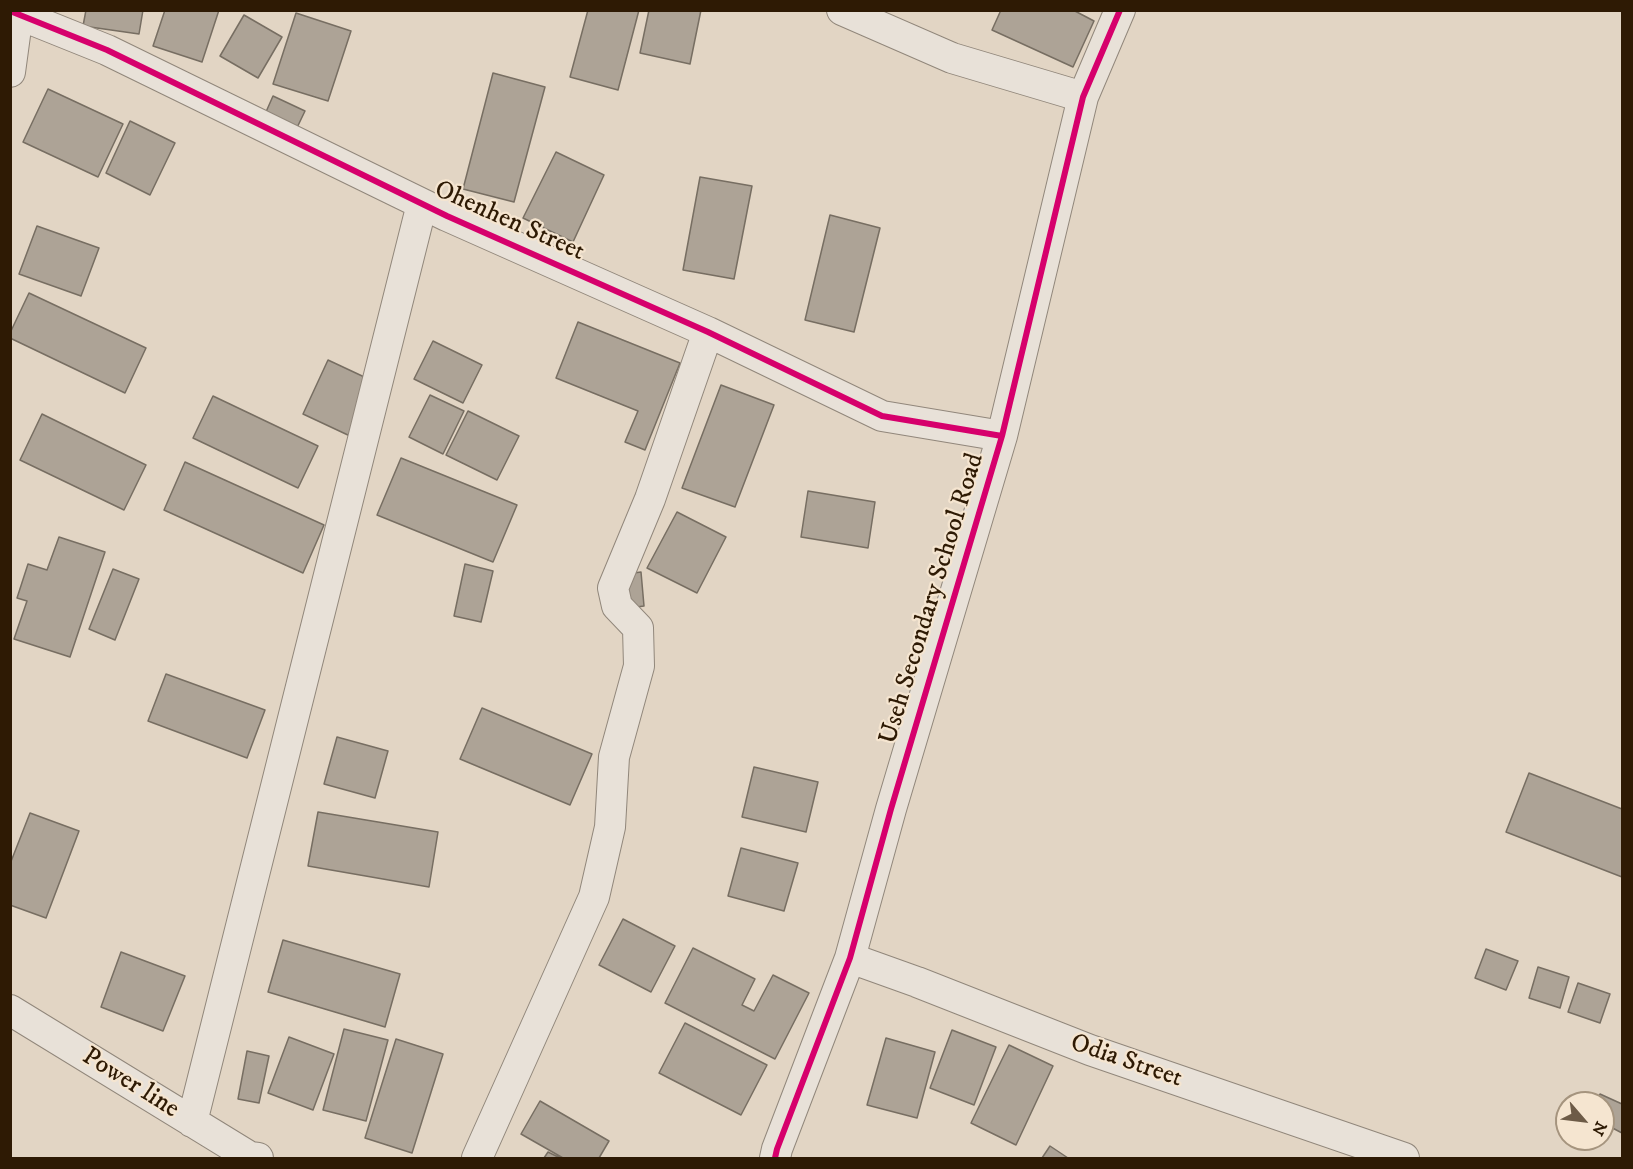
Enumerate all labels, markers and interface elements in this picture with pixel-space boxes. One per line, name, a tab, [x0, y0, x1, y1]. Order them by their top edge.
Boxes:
street label: Ohenhen Street	[429, 175, 589, 269]
street label: Useh Secondary School Road	[874, 450, 992, 748]
street label: Odia Street	[1066, 1028, 1186, 1096]
street label: Power line	[76, 1042, 184, 1126]
north arrow	[1555, 1091, 1615, 1151]
text: N	[1587, 1118, 1611, 1139]

